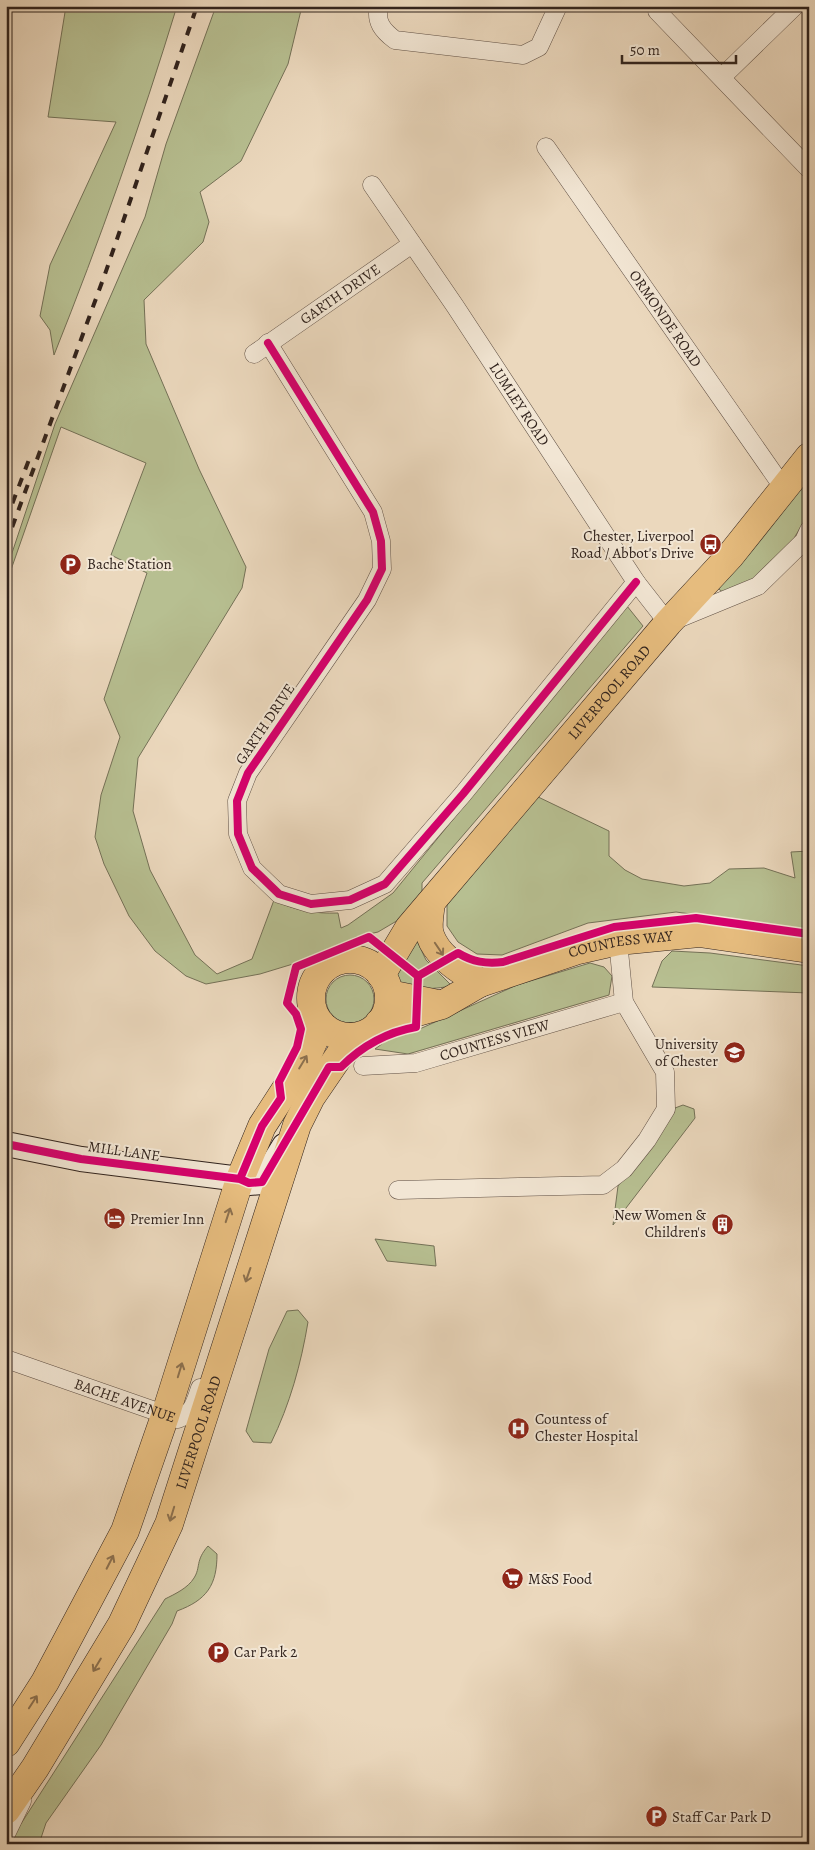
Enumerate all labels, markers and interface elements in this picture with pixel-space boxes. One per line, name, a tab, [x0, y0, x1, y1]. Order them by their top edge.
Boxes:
scale bar	[622, 32, 736, 64]
text: 50 m	[630, 40, 660, 60]
street label: GARTH DRIVE	[296, 259, 384, 329]
street label: ORMONDE ROAD	[625, 266, 706, 371]
street label: LUMLEY ROAD	[485, 358, 554, 450]
place label: Chester, Liverpool Road / Abbot's Drive	[570, 526, 694, 563]
bus stop icon: Chester, Liverpool Road / Abbot's Drive	[698, 533, 722, 557]
parking icon: Bache Station	[59, 552, 83, 576]
place label: Bache Station	[87, 554, 172, 574]
street label: LIVERPOOL ROAD	[563, 641, 655, 744]
street label: GARTH DRIVE	[231, 680, 299, 768]
street label: COUNTESS WAY	[566, 926, 675, 963]
one-way arrow	[434, 942, 444, 956]
street label: COUNTESS VIEW	[437, 1014, 552, 1066]
place label: University of Chester	[655, 1034, 718, 1071]
school or university icon: University of Chester	[722, 1041, 746, 1065]
one-way arrow	[299, 1056, 309, 1070]
street label: MILL LANE	[87, 1136, 161, 1166]
place label: New Women & Children's	[614, 1205, 706, 1242]
hotel icon: Premier Inn	[102, 1207, 126, 1231]
one-way arrow	[224, 1207, 233, 1223]
place label: Premier Inn	[130, 1209, 204, 1229]
building icon: New Women & Children's	[710, 1212, 734, 1236]
one-way arrow	[243, 1267, 252, 1282]
one-way arrow	[175, 1362, 185, 1378]
street label: LIVERPOOL ROAD	[171, 1373, 226, 1492]
street label: BACHE AVENUE	[72, 1374, 178, 1427]
place label: Countess of Chester Hospital	[535, 1409, 638, 1446]
hospital icon: Countess of Chester Hospital	[507, 1416, 531, 1440]
one-way arrow	[167, 1506, 176, 1521]
one-way arrow	[106, 1555, 115, 1570]
supermarket icon: M&S Food	[500, 1567, 524, 1591]
place label: M&S Food	[528, 1569, 593, 1589]
parking icon: Car Park 2	[206, 1640, 230, 1664]
place label: Car Park 2	[234, 1642, 297, 1662]
one-way arrow	[92, 1658, 102, 1672]
one-way arrow	[28, 1695, 38, 1709]
parking icon: Staff Car Park D	[644, 1805, 668, 1829]
place label: Staff Car Park D	[672, 1807, 771, 1827]

